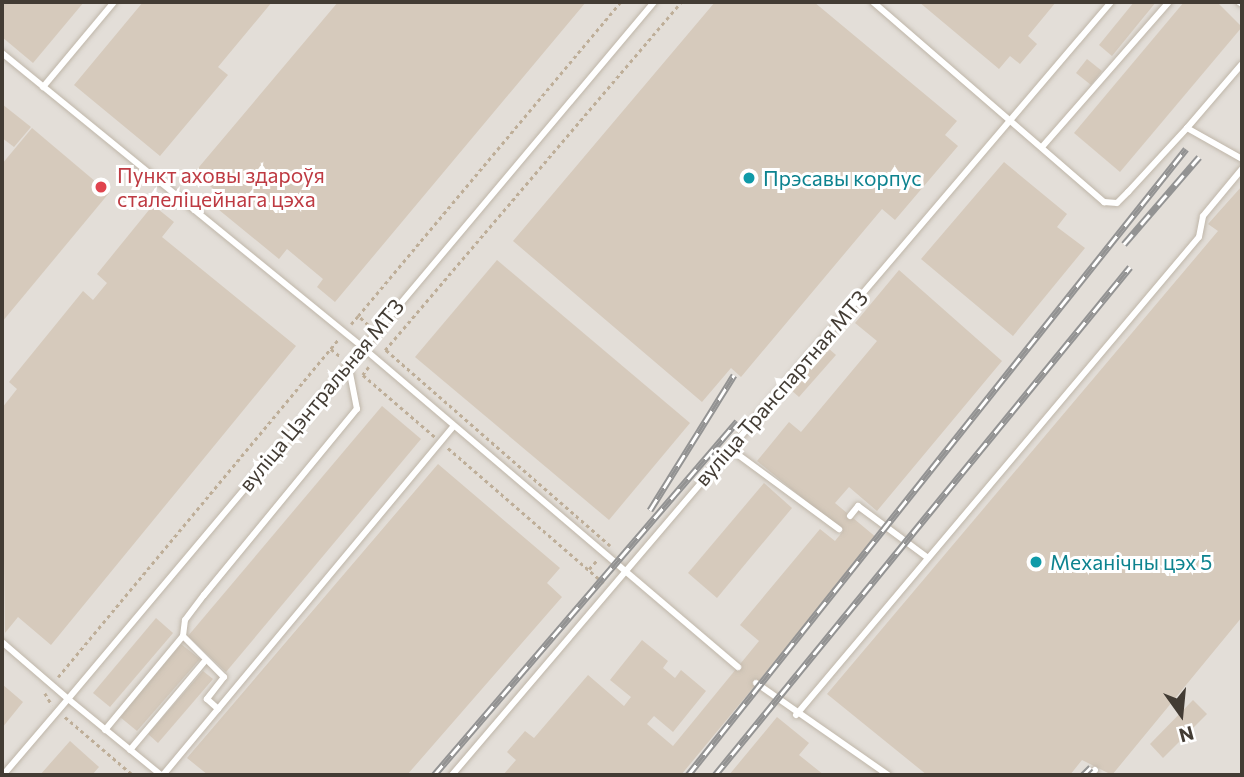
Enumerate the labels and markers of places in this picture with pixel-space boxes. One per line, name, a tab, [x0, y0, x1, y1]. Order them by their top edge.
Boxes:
place label: Пункт аховы здароўя сталеліцейнага цэха	[117, 162, 325, 212]
place label: Прэсавы корпус	[763, 165, 922, 191]
marker: Прэсавы корпус	[741, 170, 757, 186]
marker: Пункт аховы здароўя сталеліцейнага цэха	[91, 177, 111, 197]
place label: Механічны цэх 5	[1050, 549, 1212, 575]
marker: Механічны цэх 5	[1028, 554, 1044, 570]

